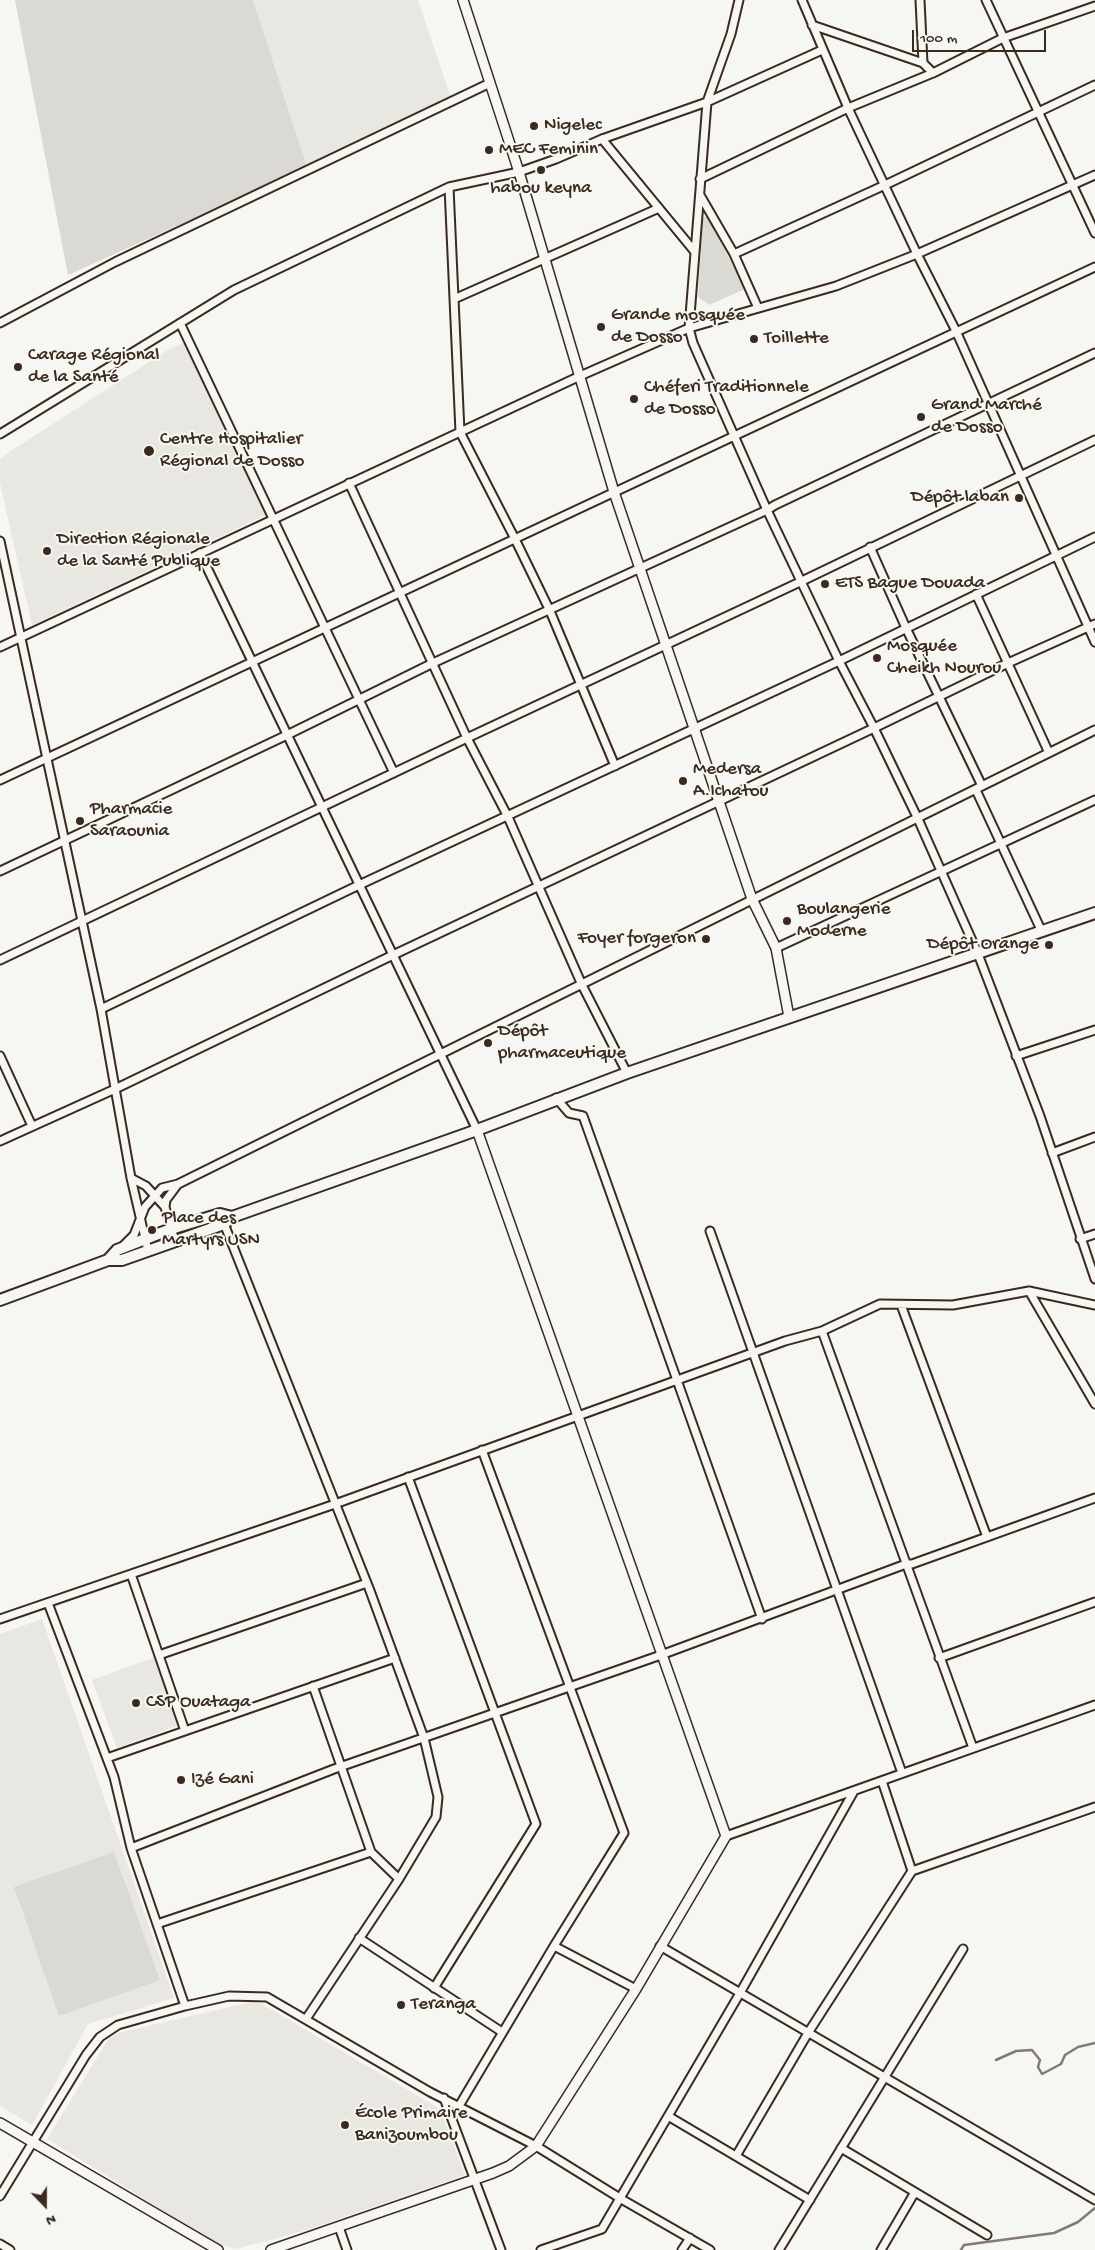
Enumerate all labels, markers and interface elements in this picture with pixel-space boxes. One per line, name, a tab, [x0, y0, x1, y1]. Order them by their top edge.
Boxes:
scale bar	[915, 20, 1049, 52]
text: 100 m	[920, 30, 957, 48]
place label: Nigelec	[544, 115, 602, 137]
marker: Nigelec	[528, 120, 540, 132]
place label: MEC Feminin	[499, 139, 598, 161]
marker: MEC Feminin	[483, 144, 495, 156]
marker: habou keyna	[535, 164, 547, 176]
place label: habou keyna	[490, 178, 592, 200]
place label: Grande mosquée de Dosso	[611, 305, 745, 349]
marker: Grande mosquée de Dosso	[595, 321, 607, 333]
place label: Toillette	[764, 328, 829, 350]
marker: Toillette	[748, 333, 760, 345]
place label: Carage Régional de la Santé	[28, 345, 160, 389]
marker: Carage Régional de la Santé	[12, 361, 24, 373]
place label: Chéferi Traditionnele de Dosso	[644, 377, 809, 421]
marker: Chéferi Traditionnele de Dosso	[628, 393, 640, 405]
place label: Grand Marché de Dosso	[931, 395, 1042, 439]
marker: Grand Marché de Dosso	[915, 411, 927, 423]
place label: Centre Hospitalier Régional de Dosso	[160, 429, 304, 473]
marker: Centre Hospitalier Régional de Dosso	[142, 444, 156, 458]
place label: Dépôt laban	[911, 487, 1009, 509]
marker: Dépôt laban	[1013, 492, 1025, 504]
place label: Direction Régionale de la Santé Publique	[57, 529, 220, 573]
marker: Direction Régionale de la Santé Publique	[41, 545, 53, 557]
place label: ETS Bague Douada	[835, 573, 985, 595]
marker: ETS Bague Douada	[819, 578, 831, 590]
place label: Mosquée Cheikh Nourou	[887, 636, 1001, 680]
marker: Mosquée Cheikh Nourou	[871, 652, 883, 664]
place label: Medersa A.Ichatou	[693, 759, 768, 803]
marker: Medersa A.Ichatou	[677, 775, 689, 787]
place label: Pharmacie Saraounia	[90, 799, 172, 843]
marker: Pharmacie Saraounia	[74, 815, 86, 827]
place label: Boulangerie Moderne	[797, 899, 891, 943]
marker: Boulangerie Moderne	[781, 915, 793, 927]
place label: Foyer forgeron	[577, 928, 696, 950]
marker: Foyer forgeron	[700, 933, 712, 945]
place label: Dépôt Orange	[927, 934, 1039, 956]
marker: Dépôt Orange	[1043, 939, 1055, 951]
place label: Dépôt pharmaceutique	[498, 1021, 626, 1065]
marker: Dépôt pharmaceutique	[482, 1037, 494, 1049]
place label: Place des Martyrs USN	[162, 1208, 260, 1252]
marker: Place des Martyrs USN	[146, 1224, 158, 1236]
place label: CSP Ouataga	[146, 1692, 251, 1714]
marker: CSP Ouataga	[130, 1697, 142, 1709]
place label: Izé Gani	[191, 1769, 254, 1791]
marker: Izé Gani	[175, 1774, 187, 1786]
place label: Teranga	[411, 1994, 476, 2016]
marker: Teranga	[395, 1999, 407, 2011]
place label: École Primaire Banizoumbou	[355, 2103, 468, 2147]
marker: École Primaire Banizoumbou	[339, 2119, 351, 2131]
north arrow	[20, 2180, 70, 2230]
text: N	[43, 2210, 58, 2229]

